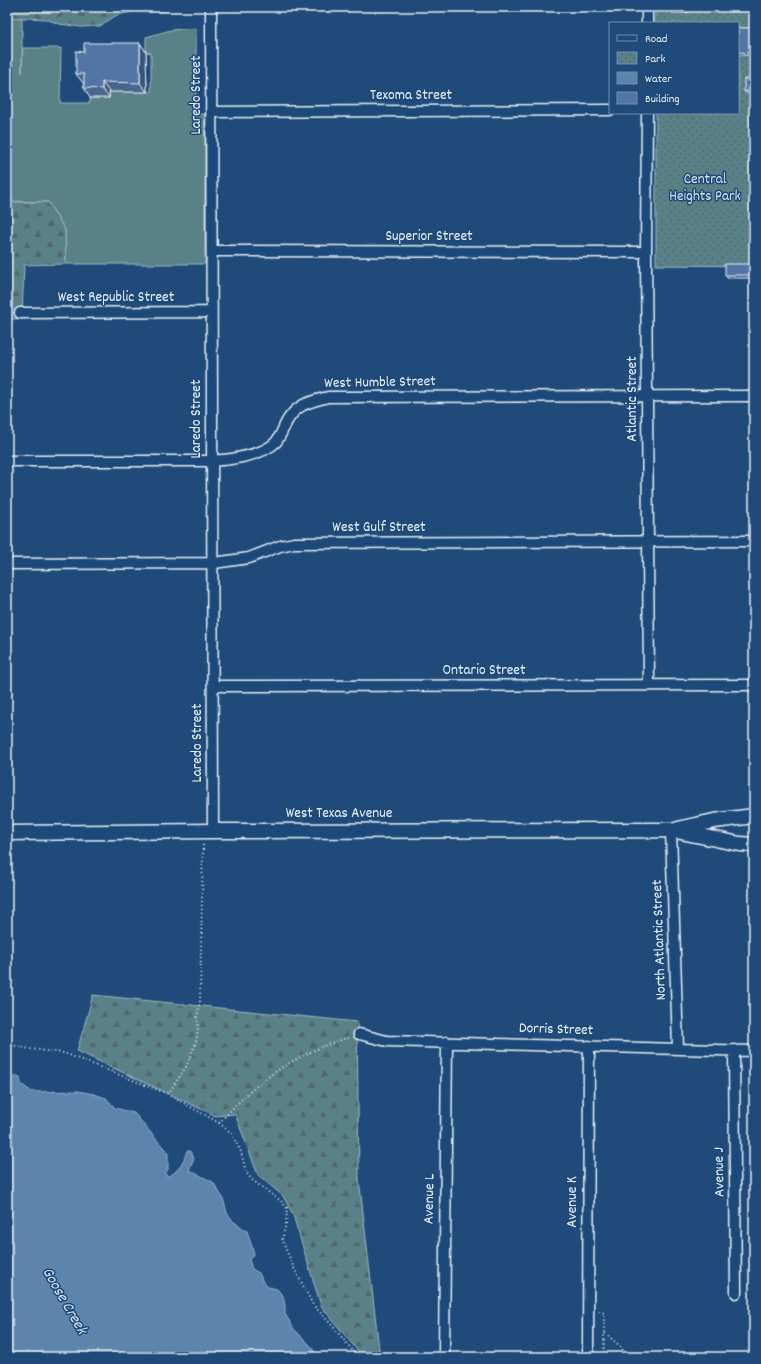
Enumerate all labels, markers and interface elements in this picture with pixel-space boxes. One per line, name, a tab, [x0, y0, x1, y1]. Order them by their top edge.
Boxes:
legend	[609, 22, 739, 114]
text: Road	[645, 31, 667, 48]
text: Park	[645, 51, 666, 68]
street label: Laredo Street	[186, 55, 208, 134]
text: Water	[645, 71, 672, 88]
street label: Texoma Street	[370, 85, 452, 107]
text: Building	[645, 91, 680, 108]
park label: Central Heights Park	[669, 169, 741, 208]
street label: Superior Street	[385, 226, 473, 248]
street label: West Republic Street	[58, 287, 175, 309]
street label: Atlantic Street	[622, 356, 644, 442]
street label: West Humble Street	[324, 371, 436, 395]
street label: Laredo Street	[186, 379, 208, 458]
street label: West Gulf Street	[332, 517, 426, 539]
street label: Ontario Street	[443, 660, 526, 682]
street label: Laredo Street	[187, 703, 209, 782]
street label: West Texas Avenue	[286, 803, 393, 825]
street label: North Atlantic Street	[647, 879, 673, 1001]
street label: Dorris Street	[518, 1018, 594, 1042]
street label: Avenue J	[709, 1147, 731, 1197]
street label: Avenue L	[419, 1173, 441, 1225]
street label: Avenue K	[562, 1176, 584, 1228]
water label: Goose Creek	[35, 1263, 93, 1340]

